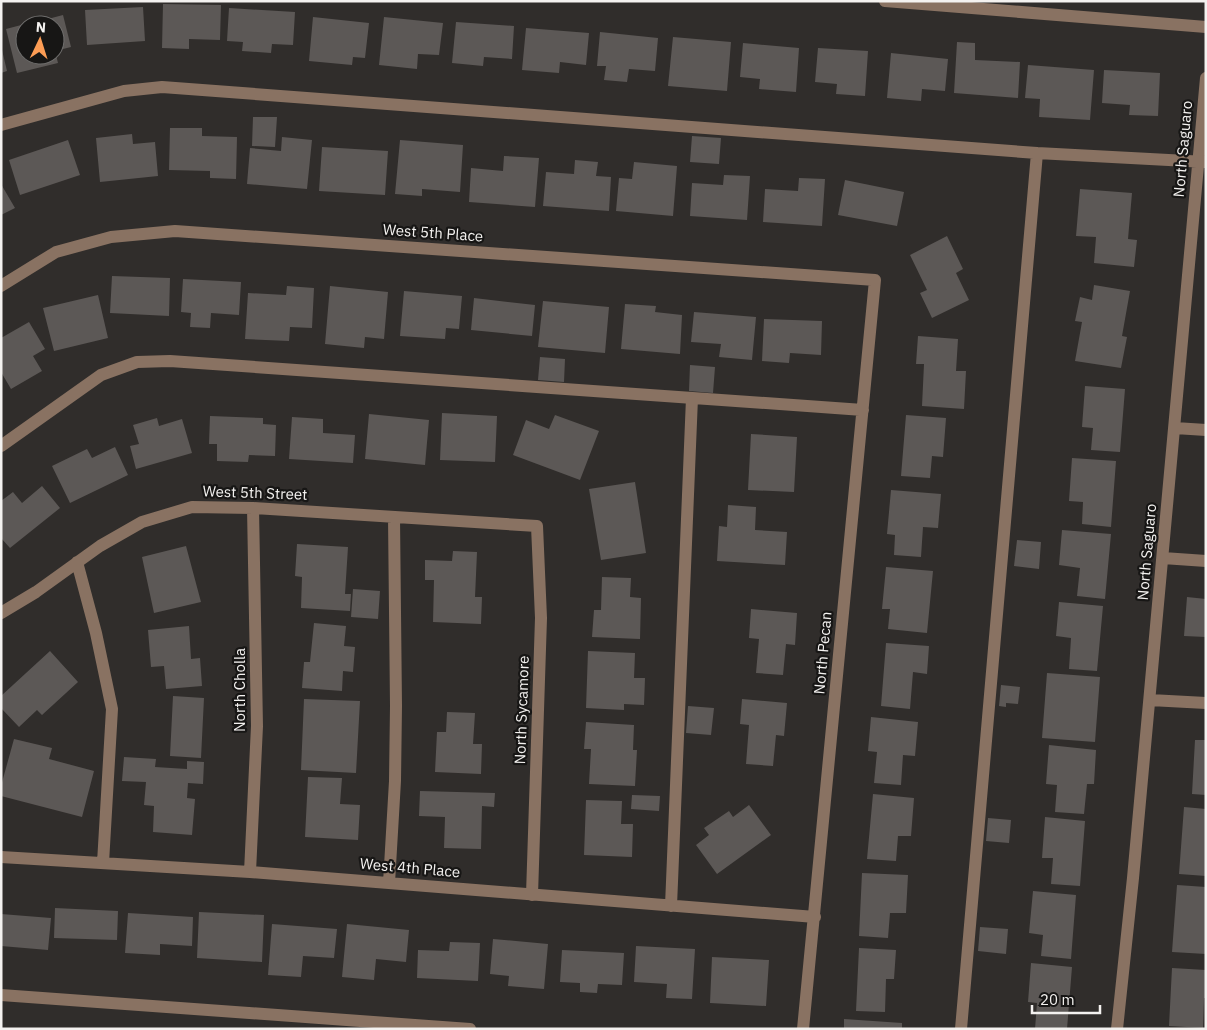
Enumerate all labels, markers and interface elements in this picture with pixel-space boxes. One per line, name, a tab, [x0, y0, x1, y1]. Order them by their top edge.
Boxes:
north arrow	[15, 15, 65, 65]
text: N	[35, 18, 47, 36]
street label: North Saguaro	[1169, 100, 1196, 198]
street label: West 5th Place	[382, 220, 484, 245]
street label: West 5th Street	[202, 481, 308, 504]
street label: North Saguaro	[1133, 503, 1160, 601]
street label: North Pecan	[809, 611, 836, 695]
street label: North Cholla	[230, 648, 249, 732]
street label: North Sycamore	[510, 655, 533, 765]
street label: West 4th Place	[359, 854, 461, 881]
scale bar	[1032, 982, 1100, 1014]
text: 20 m	[1040, 990, 1075, 1009]

